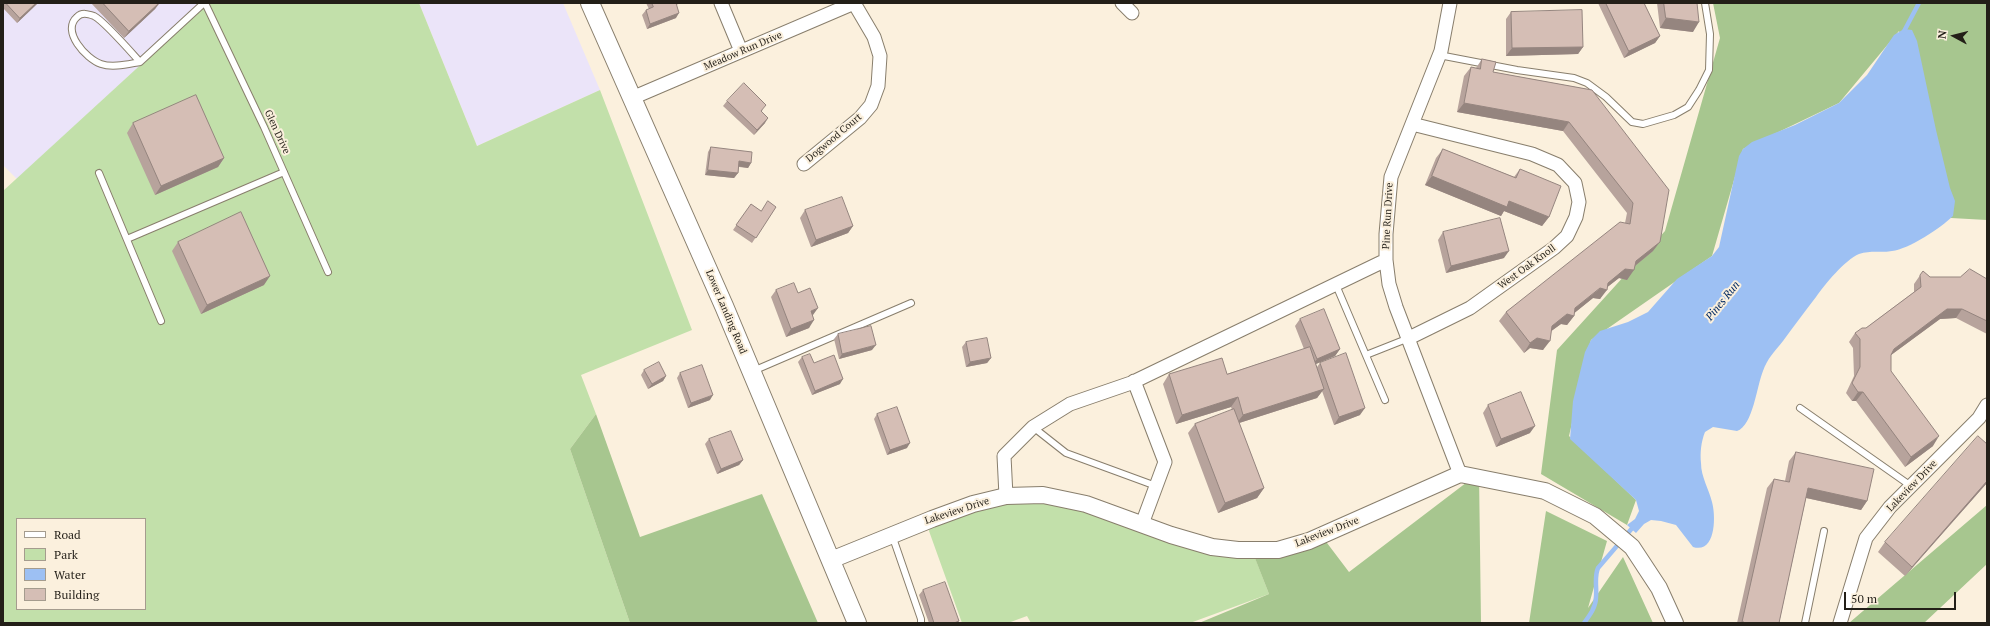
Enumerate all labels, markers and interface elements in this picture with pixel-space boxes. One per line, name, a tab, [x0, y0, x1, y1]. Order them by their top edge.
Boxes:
north arrow	[1934, 16, 1974, 56]
street label: Meadow Run Drive	[702, 29, 784, 73]
text: N	[1935, 30, 1950, 40]
street label: Glen Drive	[262, 108, 292, 156]
street label: Dogwood Court	[804, 111, 864, 165]
street label: Pine Run Drive	[1380, 182, 1396, 250]
street label: West Oak Knoll	[1496, 242, 1558, 292]
street label: Lower Landing Road	[703, 268, 749, 356]
water label: Pines Run	[1703, 279, 1743, 323]
street label: Lakeview Drive	[1884, 458, 1940, 514]
street label: Lakeview Drive	[923, 495, 991, 527]
street label: Lakeview Drive	[1294, 514, 1360, 550]
legend	[16, 518, 146, 610]
text: Road	[54, 527, 81, 542]
text: Park	[54, 547, 78, 562]
text: Water	[54, 567, 86, 582]
scale bar	[1846, 584, 1958, 610]
text: Building	[54, 587, 99, 602]
text: 50 m	[1851, 591, 1877, 606]

